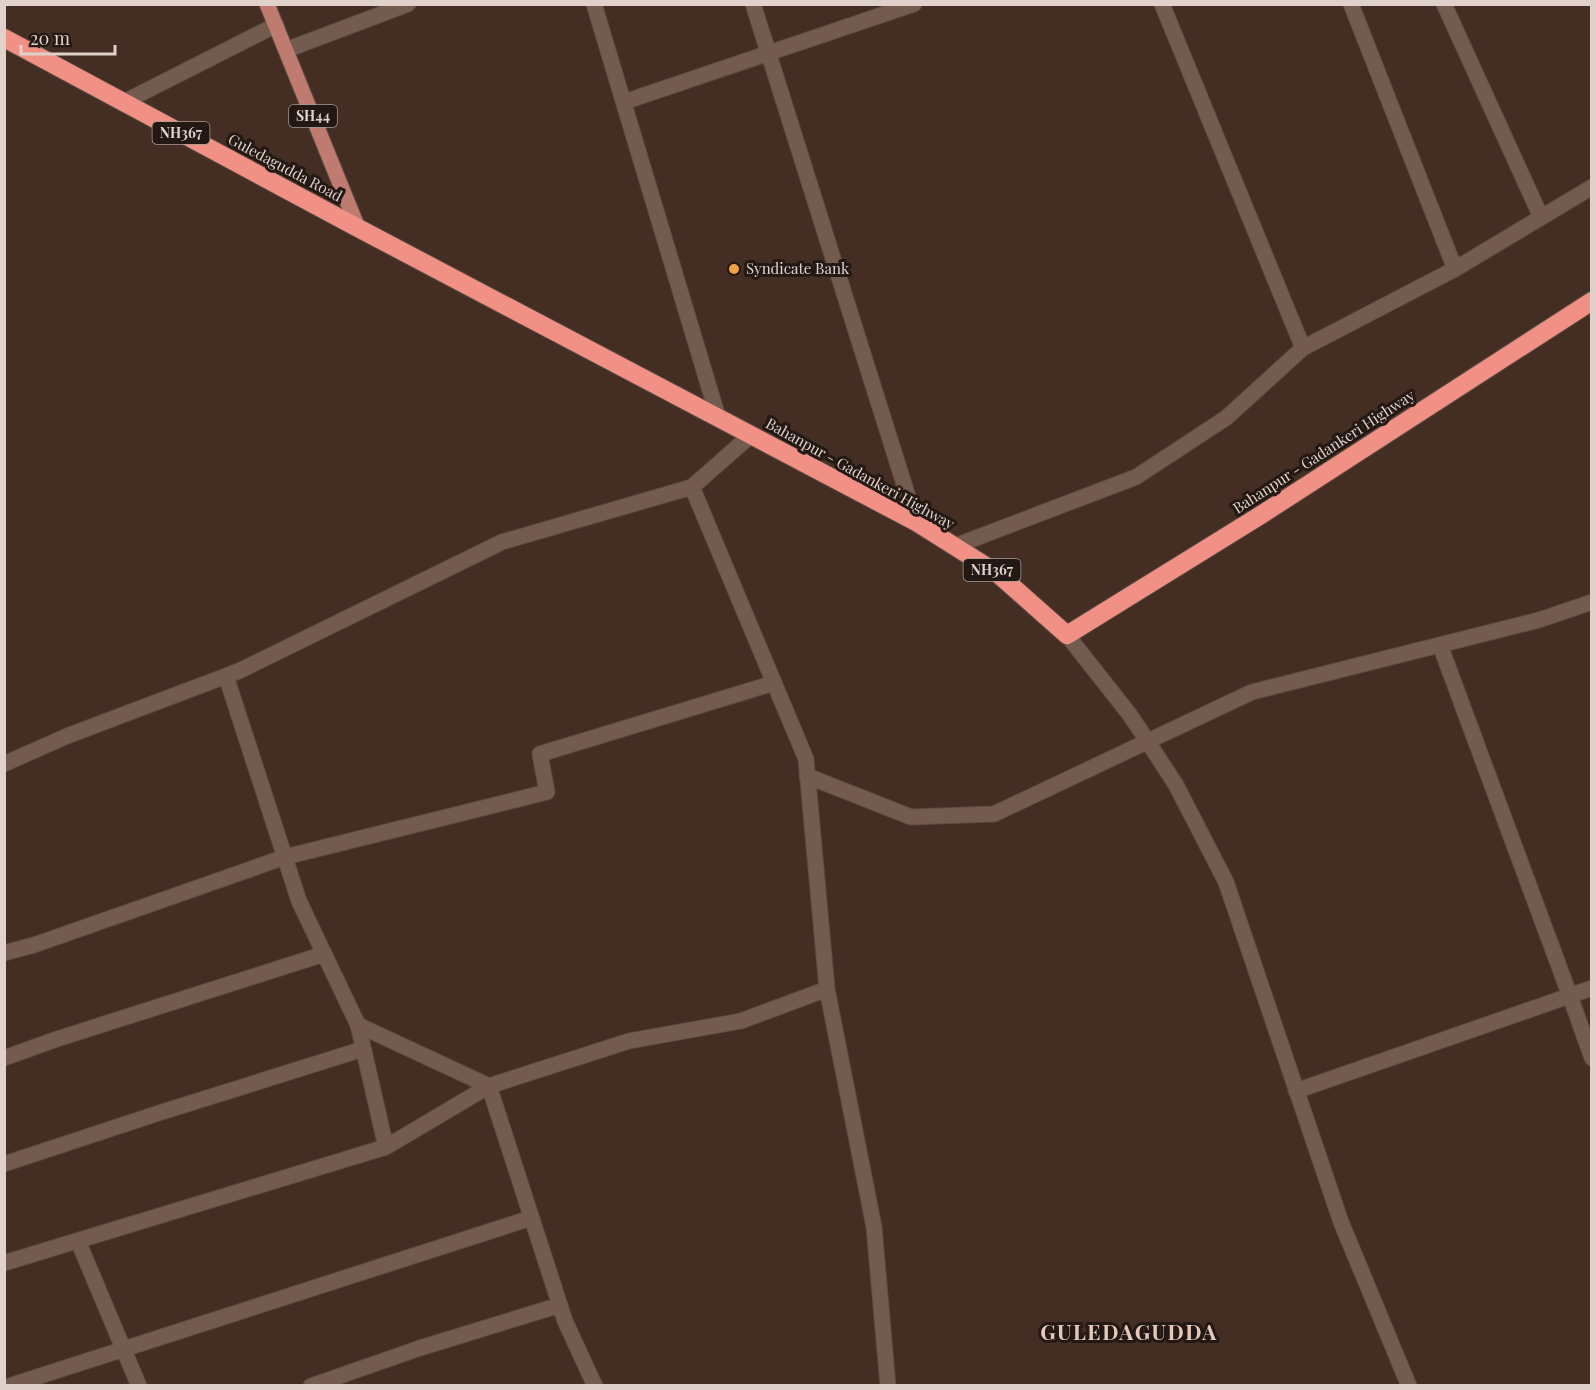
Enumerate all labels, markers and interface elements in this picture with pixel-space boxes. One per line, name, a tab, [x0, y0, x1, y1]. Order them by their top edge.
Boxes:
scale bar	[21, 18, 116, 56]
text: 20 m	[30, 26, 70, 50]
road number: SH44	[289, 105, 337, 127]
road number: NH367	[152, 122, 210, 144]
street label: Guledagudda Road	[225, 129, 346, 206]
place label: Syndicate Bank	[746, 258, 850, 278]
marker: Syndicate Bank	[727, 262, 741, 276]
street label: Bahanpur - Gadankeri Highway	[1229, 385, 1419, 518]
street label: Bahanpur - Gadankeri Highway	[763, 413, 959, 534]
road number: NH367	[964, 559, 1020, 581]
district label: GULEDAGUDDA	[1040, 1317, 1218, 1345]

